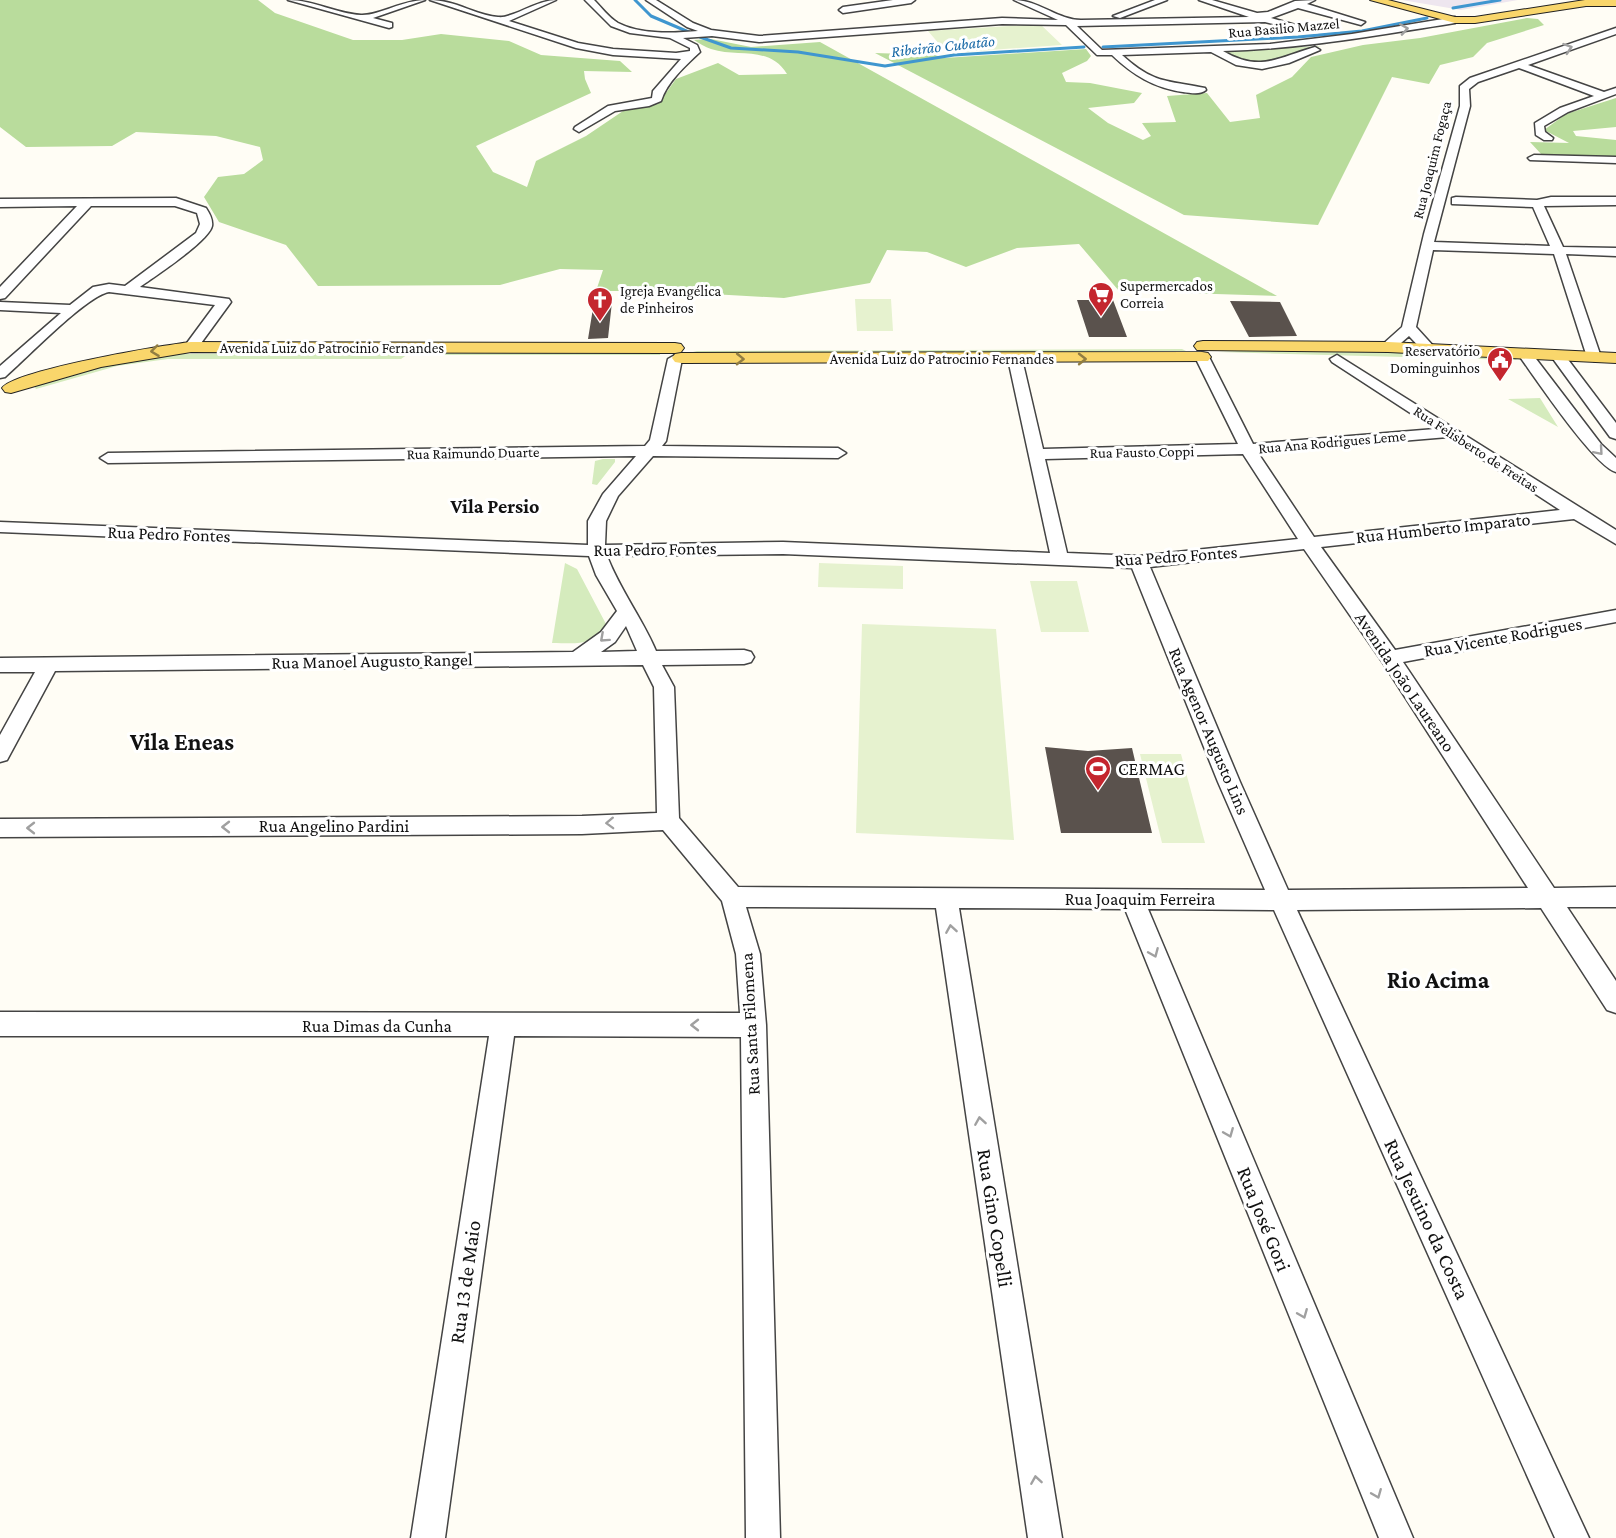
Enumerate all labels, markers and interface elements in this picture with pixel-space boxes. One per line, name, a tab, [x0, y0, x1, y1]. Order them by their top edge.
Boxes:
street label: Rua Basilio Mazzel	[1228, 15, 1340, 41]
one-way arrow	[1399, 23, 1408, 35]
water label: Ribeirão Cubatão	[890, 32, 996, 60]
one-way arrow	[1562, 42, 1573, 55]
street label: Rua Joaquim Fogaça	[1410, 99, 1455, 221]
place label: Supermercados Correia	[1120, 278, 1213, 311]
supermarket icon: Supermercados Correia	[1086, 280, 1116, 318]
place label: Igreja Evangélica de Pinheiros	[620, 283, 721, 316]
church icon: Igreja Evangélica de Pinheiros	[585, 285, 615, 323]
street label: Avenida Luiz do Patrocinio Fernandes	[220, 340, 444, 356]
place label: Reservatório Dominguinhos	[1390, 343, 1480, 377]
one-way arrow	[151, 344, 160, 357]
public building icon: Reservatório Dominguinhos	[1485, 345, 1515, 383]
street label: Avenida Luiz do Patrocinio Fernandes	[830, 351, 1054, 367]
one-way arrow	[735, 353, 744, 365]
one-way arrow	[1077, 353, 1086, 365]
street label: Rua Felisberto de Freitas	[1411, 403, 1542, 495]
street label: Rua Ana Rodrigues Leme	[1258, 428, 1407, 457]
street label: Rua Fausto Coppi	[1090, 443, 1195, 462]
street label: Rua Raimundo Duarte	[406, 444, 540, 462]
one-way arrow	[1592, 444, 1603, 455]
district label: Vila Persio	[450, 495, 539, 517]
street label: Rua Humberto Imparato	[1355, 509, 1531, 547]
street label: Rua Pedro Fontes	[107, 522, 231, 546]
street label: Rua Pedro Fontes	[593, 538, 717, 560]
street label: Rua Pedro Fontes	[1114, 542, 1238, 570]
street label: Avenida João Laureano	[1351, 608, 1459, 756]
street label: Rua Vicente Rodrigues	[1422, 613, 1584, 661]
one-way arrow	[600, 630, 611, 641]
street label: Rua Agenor Augusto Lins	[1165, 644, 1253, 818]
street label: Rua Manoel Augusto Rangel	[271, 649, 473, 673]
district label: Vila Eneas	[129, 728, 234, 755]
sports icon: CERMAG	[1083, 754, 1113, 792]
place label: CERMAG	[1118, 759, 1185, 779]
street label: Rua Angelino Pardini	[259, 816, 410, 836]
one-way arrow	[605, 817, 614, 830]
one-way arrow	[221, 821, 230, 833]
one-way arrow	[26, 822, 35, 834]
street label: Rua Joaquim Ferreira	[1065, 889, 1215, 909]
one-way arrow	[945, 924, 957, 933]
one-way arrow	[1147, 947, 1159, 958]
street label: Rua Santa Filomena	[736, 952, 764, 1096]
district label: Rio Acima	[1387, 966, 1490, 993]
street label: Rua Dimas da Cunha	[302, 1016, 452, 1036]
one-way arrow	[690, 1019, 699, 1031]
one-way arrow	[975, 1117, 987, 1126]
one-way arrow	[1221, 1127, 1233, 1138]
street label: Rua Jesuino da Costa	[1379, 1135, 1475, 1303]
street label: Rua Gino Copelli	[972, 1147, 1018, 1290]
street label: Rua José Gori	[1232, 1163, 1296, 1275]
street label: Rua 13 de Maio	[444, 1219, 486, 1345]
one-way arrow	[1296, 1307, 1308, 1318]
one-way arrow	[1030, 1476, 1042, 1485]
one-way arrow	[1370, 1487, 1382, 1498]

